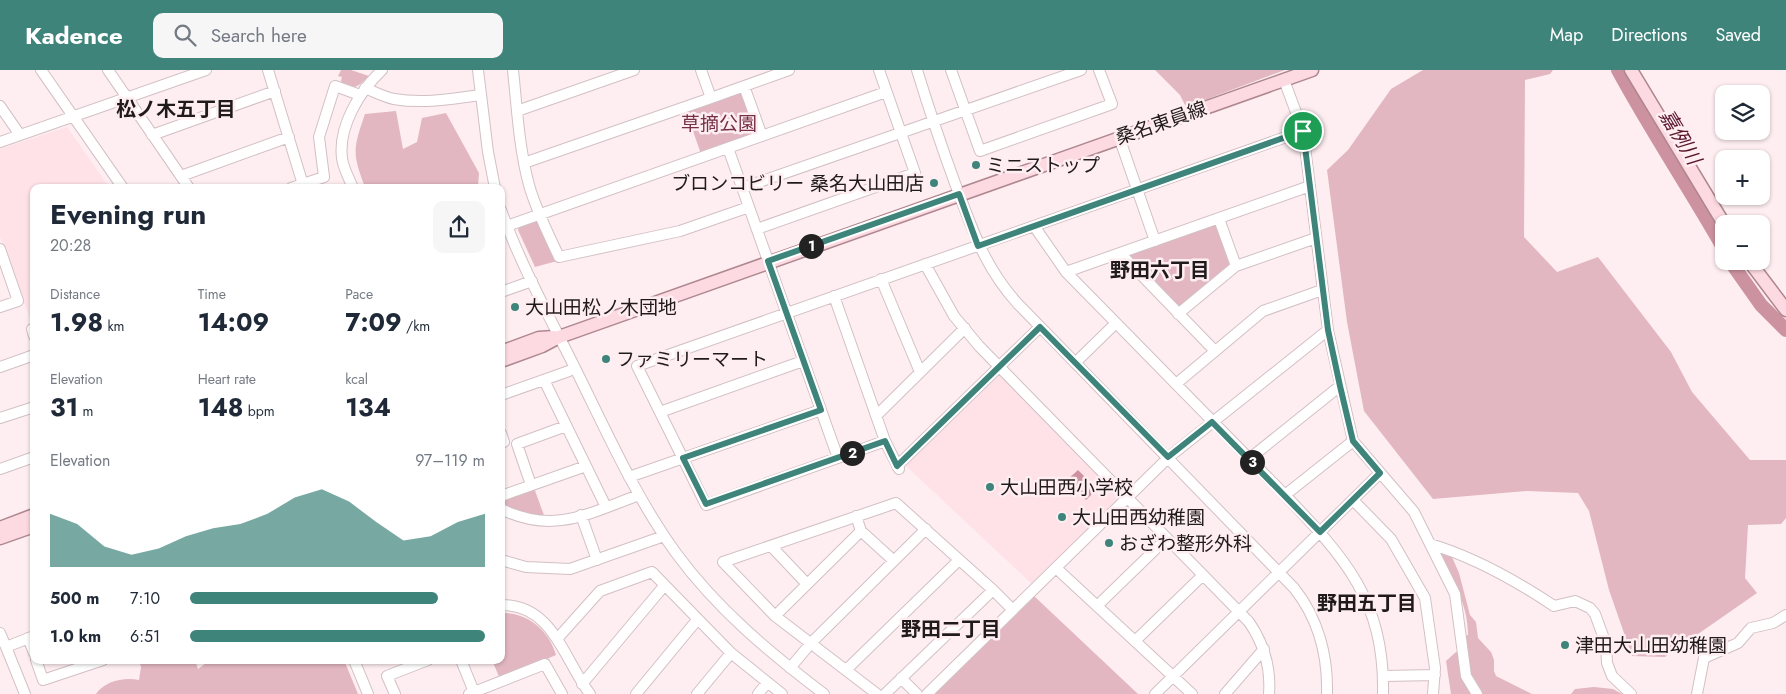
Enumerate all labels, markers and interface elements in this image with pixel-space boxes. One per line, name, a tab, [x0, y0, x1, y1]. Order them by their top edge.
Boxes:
search box	[153, 13, 503, 58]
text: Kadence	[25, 18, 123, 53]
icon: search	[171, 21, 199, 49]
text: Search here	[211, 22, 307, 49]
text: Map	[1550, 22, 1583, 48]
text: Directions	[1611, 22, 1687, 48]
text: Saved	[1715, 22, 1761, 48]
map controls	[1715, 85, 1770, 270]
button: layers	[1715, 85, 1770, 140]
district label: 松ノ木五丁目	[116, 95, 236, 124]
street label: 桑名東員線	[1112, 95, 1210, 151]
water label: 嘉例川	[1652, 104, 1709, 172]
park label: 草摘公園	[681, 110, 757, 137]
pin	[1282, 110, 1324, 152]
icon: arrive	[1289, 117, 1317, 145]
button: +	[1715, 150, 1770, 205]
place label: ミニストップ	[986, 152, 1100, 179]
marker: ミニストップ	[970, 159, 982, 171]
place label: ブロンコビリー 桑名大山田店	[671, 170, 924, 197]
marker: ブロンコビリー 桑名大山田店	[928, 177, 940, 189]
text: Evening run	[50, 194, 206, 235]
button: share	[433, 201, 485, 253]
button: −	[1715, 215, 1770, 270]
text: 20:28	[50, 234, 91, 257]
pin: 1	[798, 234, 824, 258]
text: 1	[808, 236, 815, 256]
district label: 野田六丁目	[1110, 256, 1210, 285]
text: Distance	[50, 284, 100, 304]
text: Time	[198, 284, 226, 304]
text: Pace	[345, 284, 373, 304]
place label: 大山田松ノ木団地	[525, 294, 677, 321]
marker: 大山田松ノ木団地	[509, 301, 521, 313]
text: 1.98	[50, 304, 103, 340]
text: 14:09	[198, 304, 269, 340]
text: 7:09	[345, 304, 402, 340]
text: km	[103, 316, 124, 336]
text: /km	[402, 316, 430, 336]
place label: ファミリーマート	[616, 346, 768, 373]
marker: ファミリーマート	[600, 353, 612, 365]
text: Elevation	[50, 369, 103, 389]
text: Heart rate	[198, 369, 256, 389]
text: kcal	[345, 369, 368, 389]
text: 31	[50, 389, 78, 425]
text: 148	[198, 389, 244, 425]
text: 134	[345, 389, 391, 425]
text: m	[78, 401, 93, 421]
text: bpm	[244, 401, 275, 421]
pin: 2	[840, 440, 864, 466]
text: 2	[848, 443, 857, 463]
text: Elevation	[50, 449, 110, 472]
text: 97–119 m	[415, 449, 485, 472]
pin: 3	[1240, 450, 1264, 474]
text: 3	[1248, 452, 1257, 472]
place label: 大山田西小学校	[1000, 474, 1133, 501]
marker: 大山田西小学校	[984, 481, 996, 493]
place label: 大山田西幼稚園	[1072, 504, 1205, 531]
marker: 大山田西幼稚園	[1056, 511, 1068, 523]
place label: おざわ整形外科	[1119, 530, 1252, 557]
marker: おざわ整形外科	[1103, 537, 1115, 549]
text: 500 m	[50, 587, 99, 610]
text: 7:10	[130, 587, 160, 610]
district label: 野田五丁目	[1317, 589, 1417, 618]
district label: 野田二丁目	[901, 615, 1001, 644]
text: 1.0 km	[50, 625, 101, 648]
text: 6:51	[130, 625, 160, 648]
place label: 津田大山田幼稚園	[1575, 632, 1727, 659]
marker: 津田大山田幼稚園	[1559, 639, 1571, 651]

